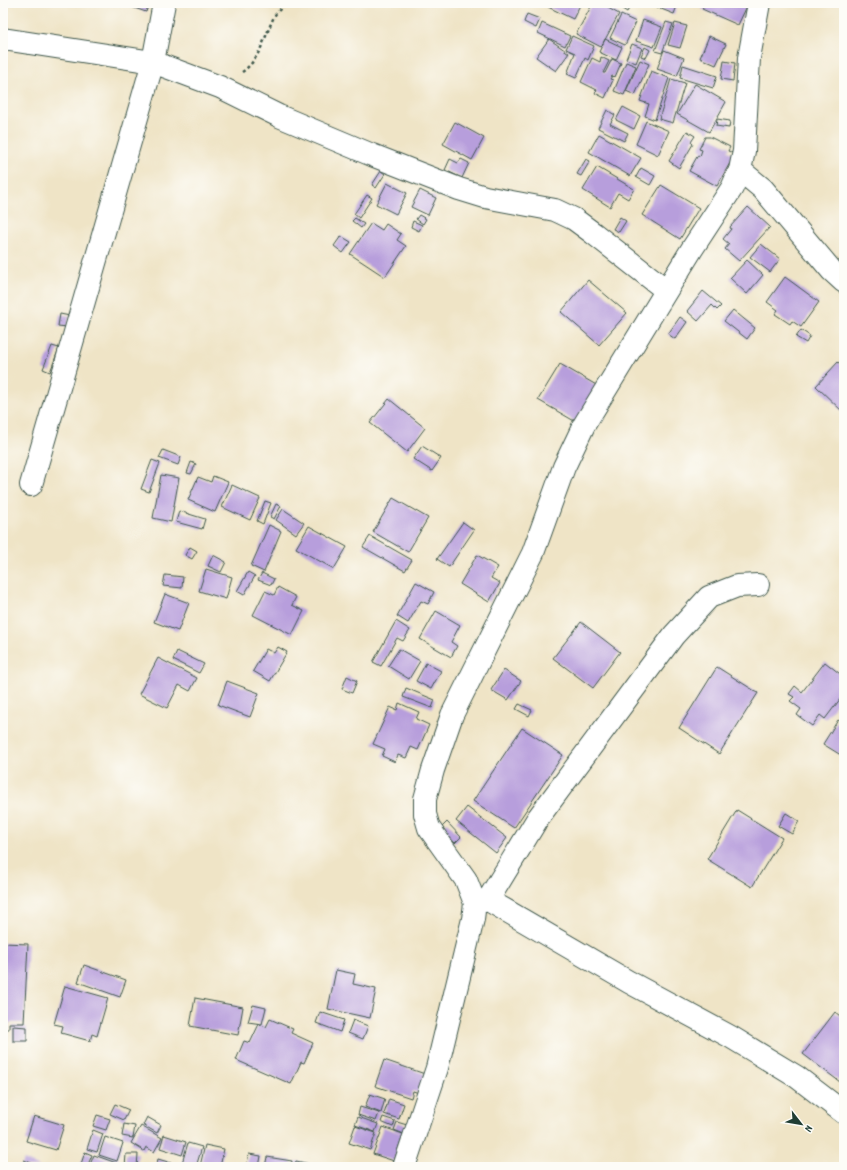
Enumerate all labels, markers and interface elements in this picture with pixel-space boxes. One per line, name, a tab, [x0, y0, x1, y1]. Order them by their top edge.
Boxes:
north arrow	[781, 1104, 821, 1144]
text: N	[799, 1122, 816, 1135]

